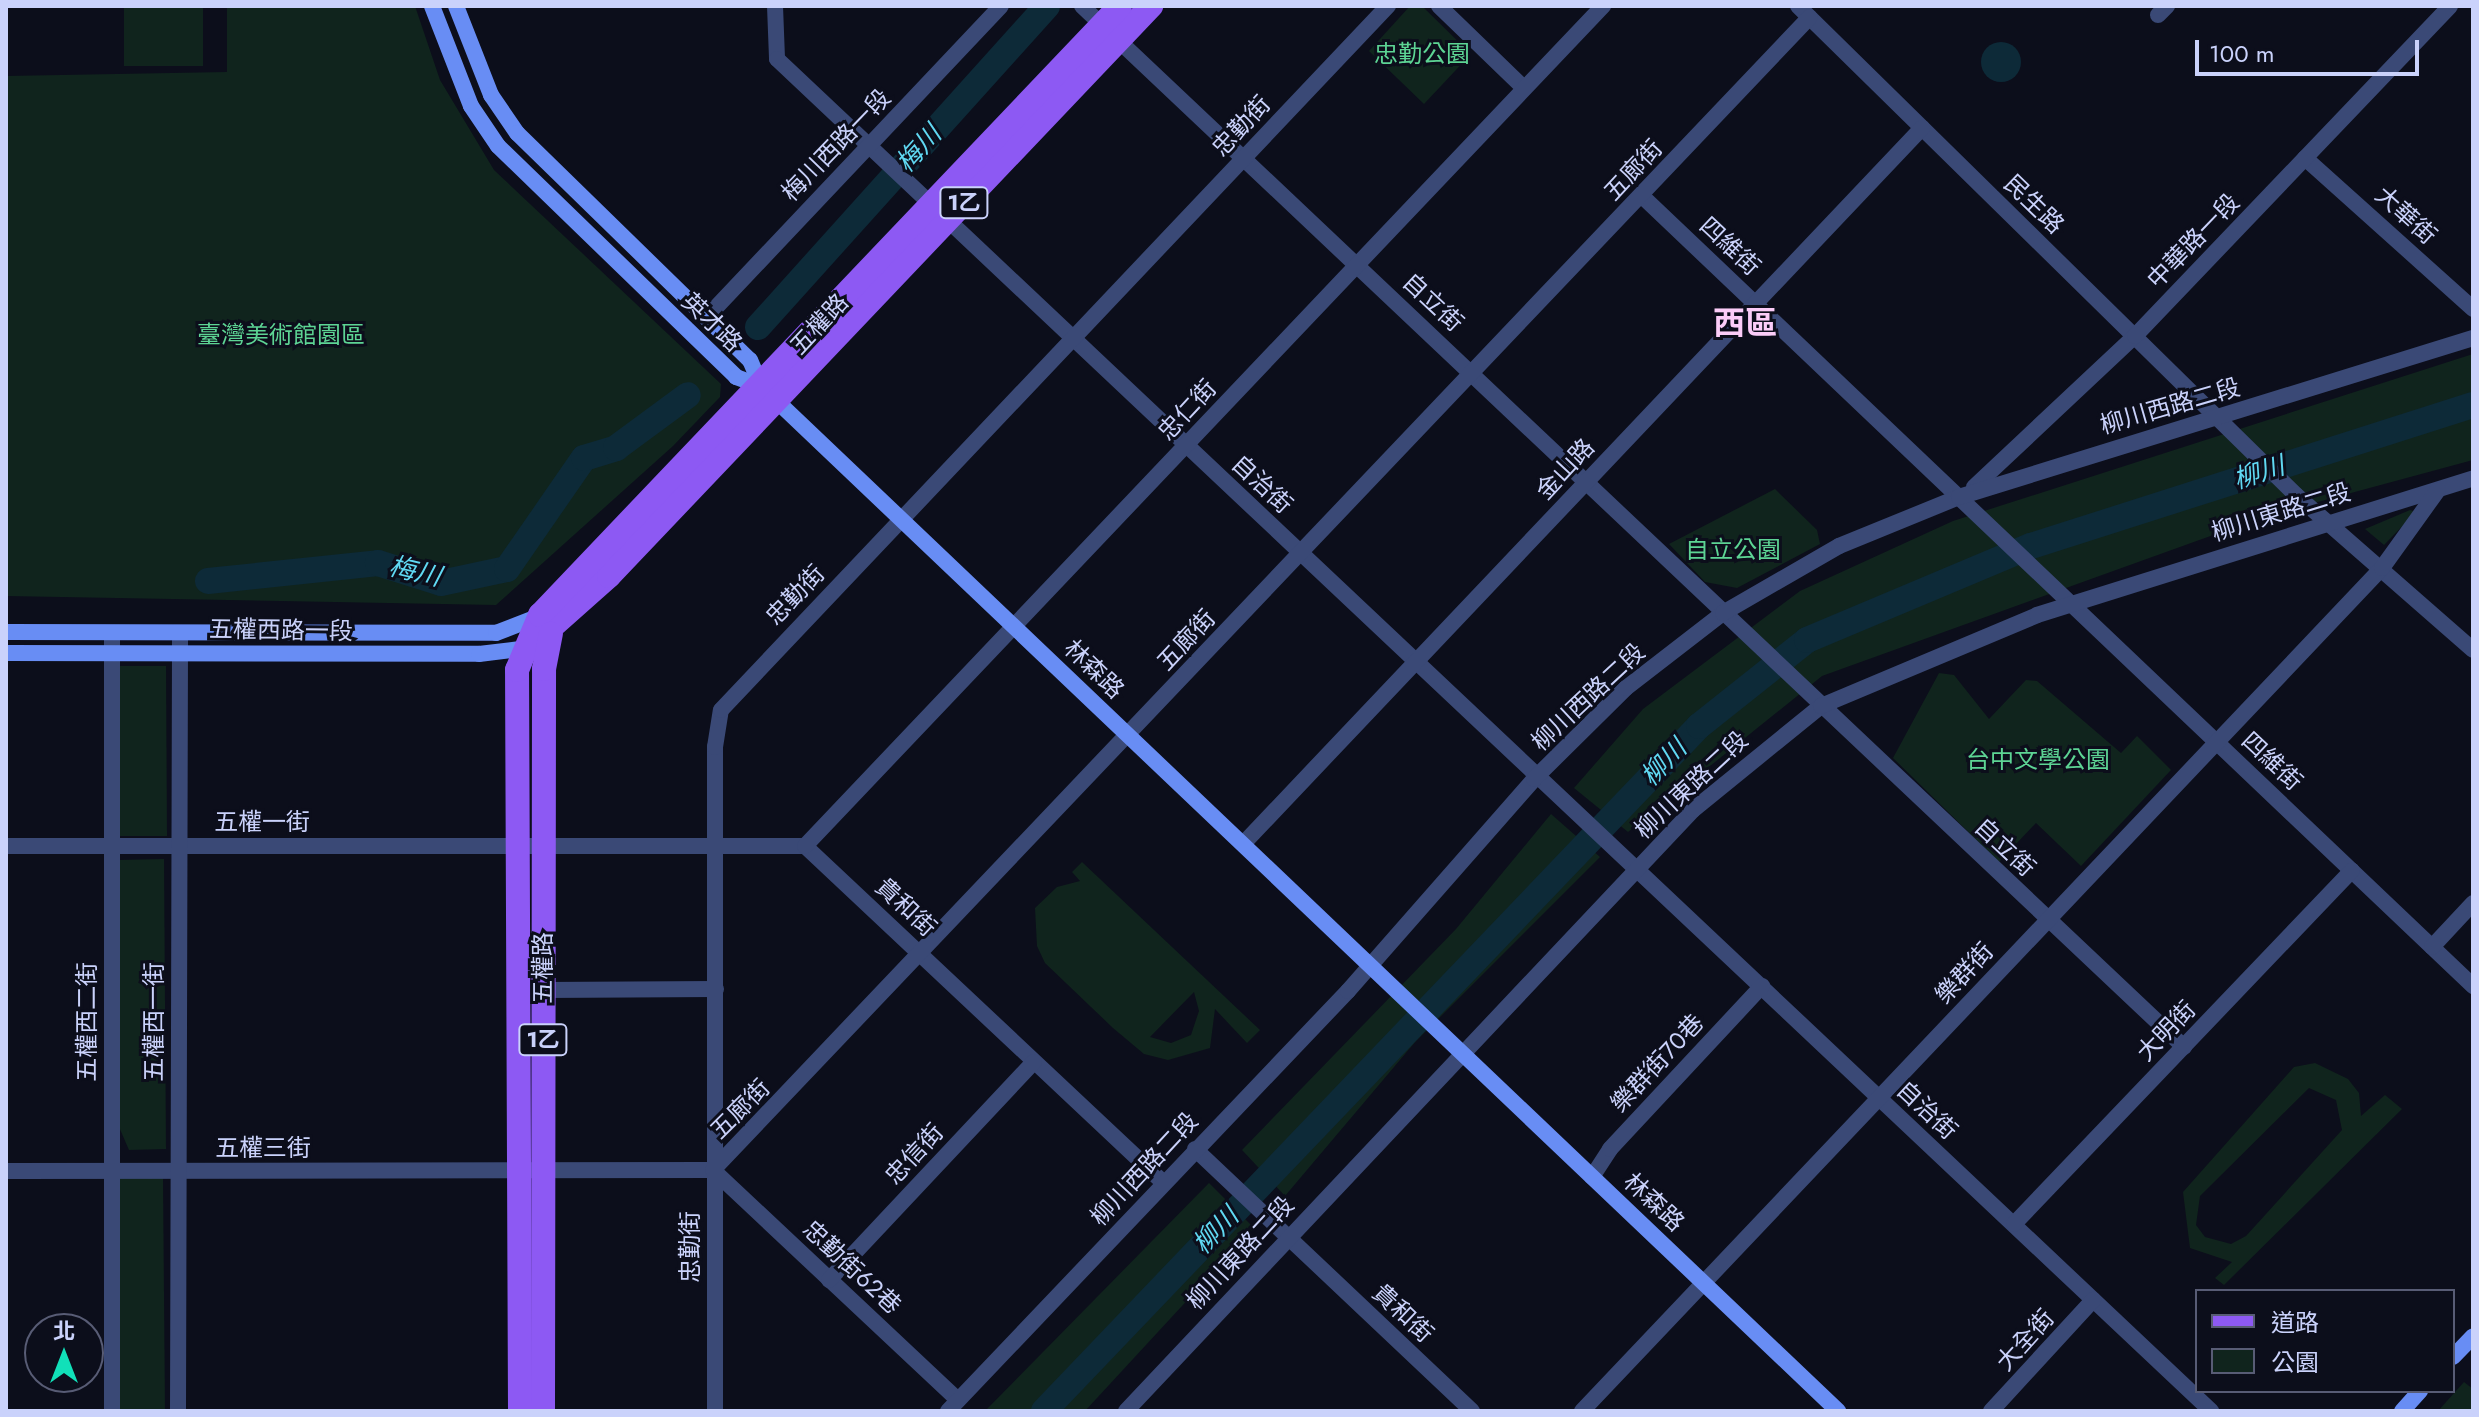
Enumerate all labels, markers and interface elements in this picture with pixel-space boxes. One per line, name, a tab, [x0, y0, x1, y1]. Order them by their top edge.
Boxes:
scale bar	[2199, 24, 2423, 74]
text: 100 m	[2209, 36, 2275, 71]
park label: 忠勤公園	[1374, 40, 1470, 68]
street label: 梅川西路一段	[776, 83, 896, 207]
street label: 忠勤街	[1206, 90, 1276, 162]
water label: 梅川	[890, 119, 948, 179]
street label: 五廊街	[1598, 134, 1668, 206]
street label: 民生路	[1998, 169, 2070, 239]
street label: 大華街	[2370, 180, 2442, 250]
road number: 1乙	[938, 185, 990, 221]
street label: 中華路一段	[2141, 188, 2245, 294]
street label: 四維街	[1694, 211, 1766, 281]
street label: 自立街	[1397, 267, 1469, 337]
street label: 英才路	[676, 287, 748, 357]
street label: 五權路	[784, 288, 854, 360]
district label: 西區	[1713, 304, 1777, 342]
park label: 臺灣美術館園區	[197, 321, 365, 349]
street label: 柳川西路二段	[2097, 372, 2243, 440]
street label: 忠仁街	[1152, 374, 1222, 446]
street label: 金山路	[1530, 433, 1600, 505]
street label: 自治街	[1226, 449, 1298, 519]
water label: 柳川	[2229, 450, 2289, 496]
street label: 柳川東路二段	[2208, 477, 2354, 547]
park label: 自立公園	[1685, 536, 1781, 564]
water label: 梅川	[386, 551, 444, 593]
street label: 忠勤街	[760, 559, 830, 631]
street label: 五廊街	[1151, 604, 1221, 676]
street label: 五權西路一段	[209, 614, 353, 646]
street label: 林森路	[1058, 634, 1130, 704]
street label: 柳川西路二段	[1526, 637, 1650, 757]
street label: 柳川東路二段	[1629, 725, 1753, 845]
street label: 四維街	[2236, 726, 2308, 796]
water label: 柳川	[1635, 733, 1693, 793]
park label: 台中文學公園	[1966, 746, 2110, 774]
street label: 五權一街	[214, 808, 310, 836]
street label: 自立街	[1969, 812, 2041, 882]
street label: 貴和街	[870, 872, 942, 942]
street label: 五權路	[529, 932, 557, 1004]
street label: 樂群街	[1929, 937, 1999, 1009]
street label: 五權西二街	[73, 962, 101, 1082]
street label: 五權西一街	[140, 962, 168, 1082]
street label: 大明街	[2131, 995, 2201, 1067]
street label: 樂群街70巷	[1605, 1008, 1709, 1118]
road number: 1乙	[517, 1022, 569, 1058]
street label: 五廊街	[704, 1073, 776, 1145]
street label: 自治街	[1891, 1075, 1963, 1145]
street label: 柳川西路二段	[1084, 1107, 1204, 1231]
street label: 忠信街	[879, 1118, 949, 1190]
street label: 五權三街	[215, 1134, 311, 1162]
street label: 林森路	[1618, 1167, 1690, 1237]
street label: 柳川東路二段	[1180, 1191, 1300, 1315]
water label: 柳川	[1187, 1201, 1245, 1261]
street label: 忠勤街	[676, 1211, 704, 1283]
street label: 忠勤街62巷	[797, 1214, 907, 1320]
street label: 貴和街	[1367, 1278, 1439, 1348]
legend	[2195, 1289, 2455, 1393]
street label: 大全街	[1990, 1304, 2060, 1376]
text: 道路	[2271, 1305, 2319, 1340]
north arrow	[24, 1313, 104, 1393]
text: 北	[53, 1315, 75, 1347]
text: 公園	[2271, 1345, 2319, 1380]

